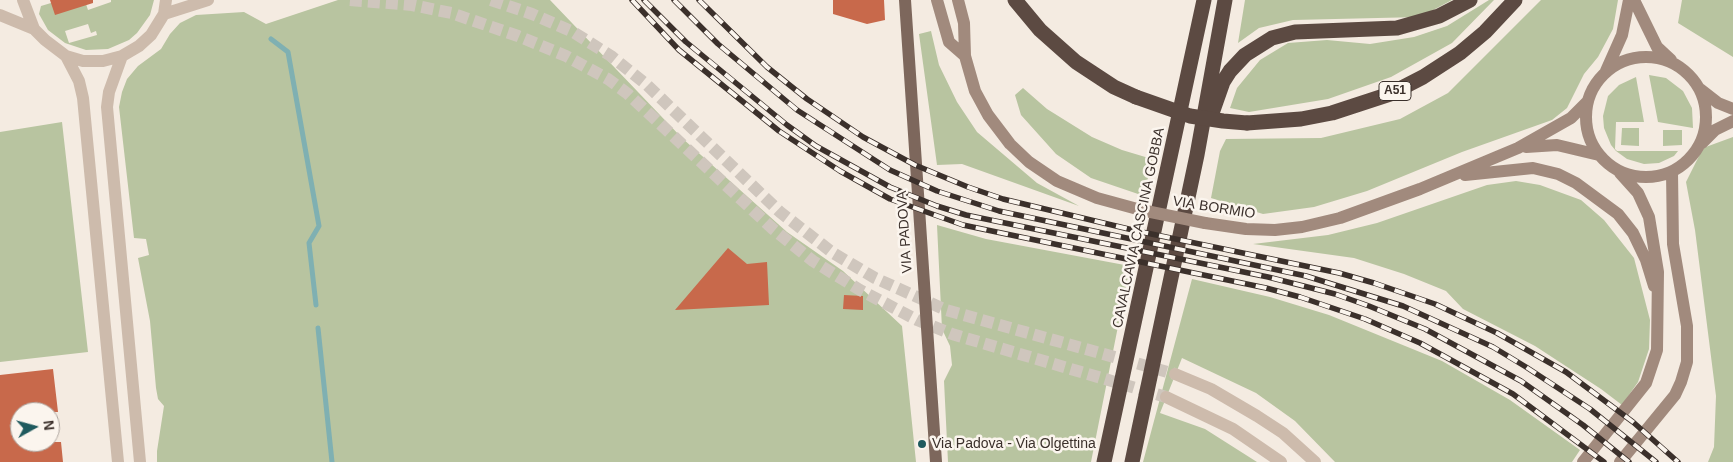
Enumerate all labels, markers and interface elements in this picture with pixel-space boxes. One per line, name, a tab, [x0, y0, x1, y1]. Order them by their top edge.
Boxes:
road number: A51	[1379, 82, 1411, 100]
street label: CAVALCAVIA CASCINA GOBBA	[1110, 126, 1168, 330]
street label: VIA PADOVA	[894, 190, 916, 274]
street label: VIA BORMIO	[1172, 193, 1256, 223]
north arrow	[10, 402, 60, 452]
text: N	[40, 419, 57, 431]
place label: Via Padova - Via Olgettina	[932, 436, 1096, 452]
marker: Via Padova - Via Olgettina	[916, 438, 928, 450]

